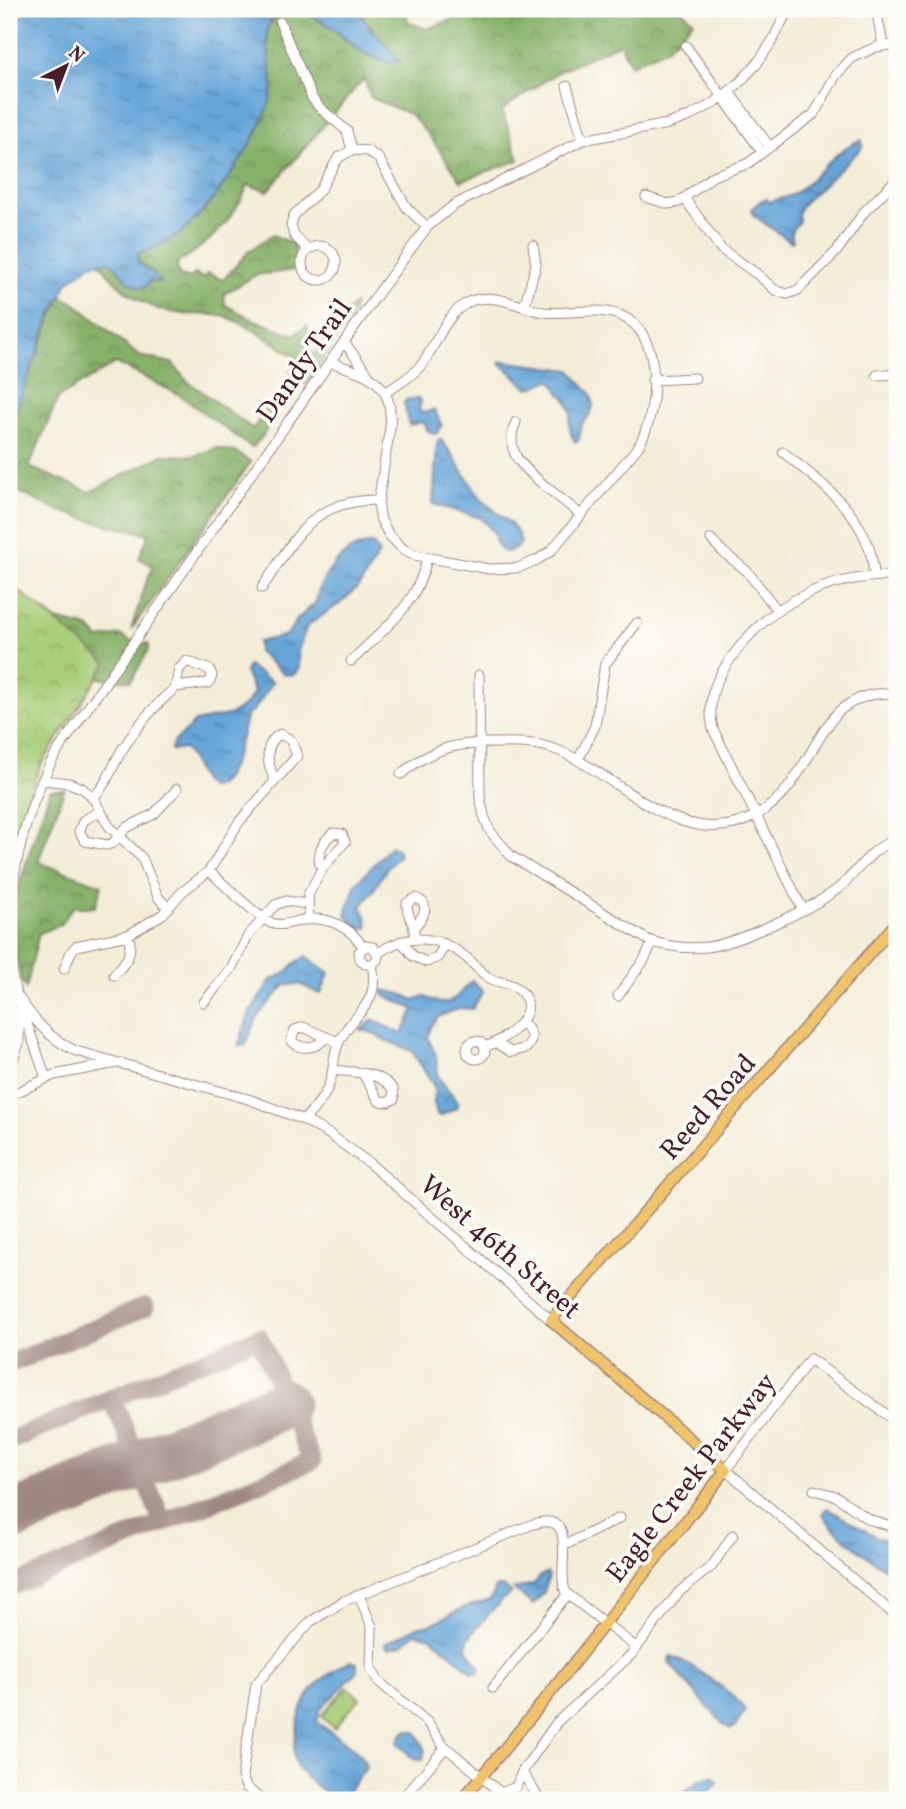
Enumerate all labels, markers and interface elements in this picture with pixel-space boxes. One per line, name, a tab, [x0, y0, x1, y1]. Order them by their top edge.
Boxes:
north arrow	[32, 32, 102, 102]
text: N	[62, 41, 90, 69]
street label: Dandy Trail	[248, 291, 362, 431]
street label: Reed Road	[652, 1046, 766, 1169]
street label: West 46th Street	[410, 1167, 589, 1329]
street label: Eagle Creek Parkway	[598, 1365, 786, 1592]

